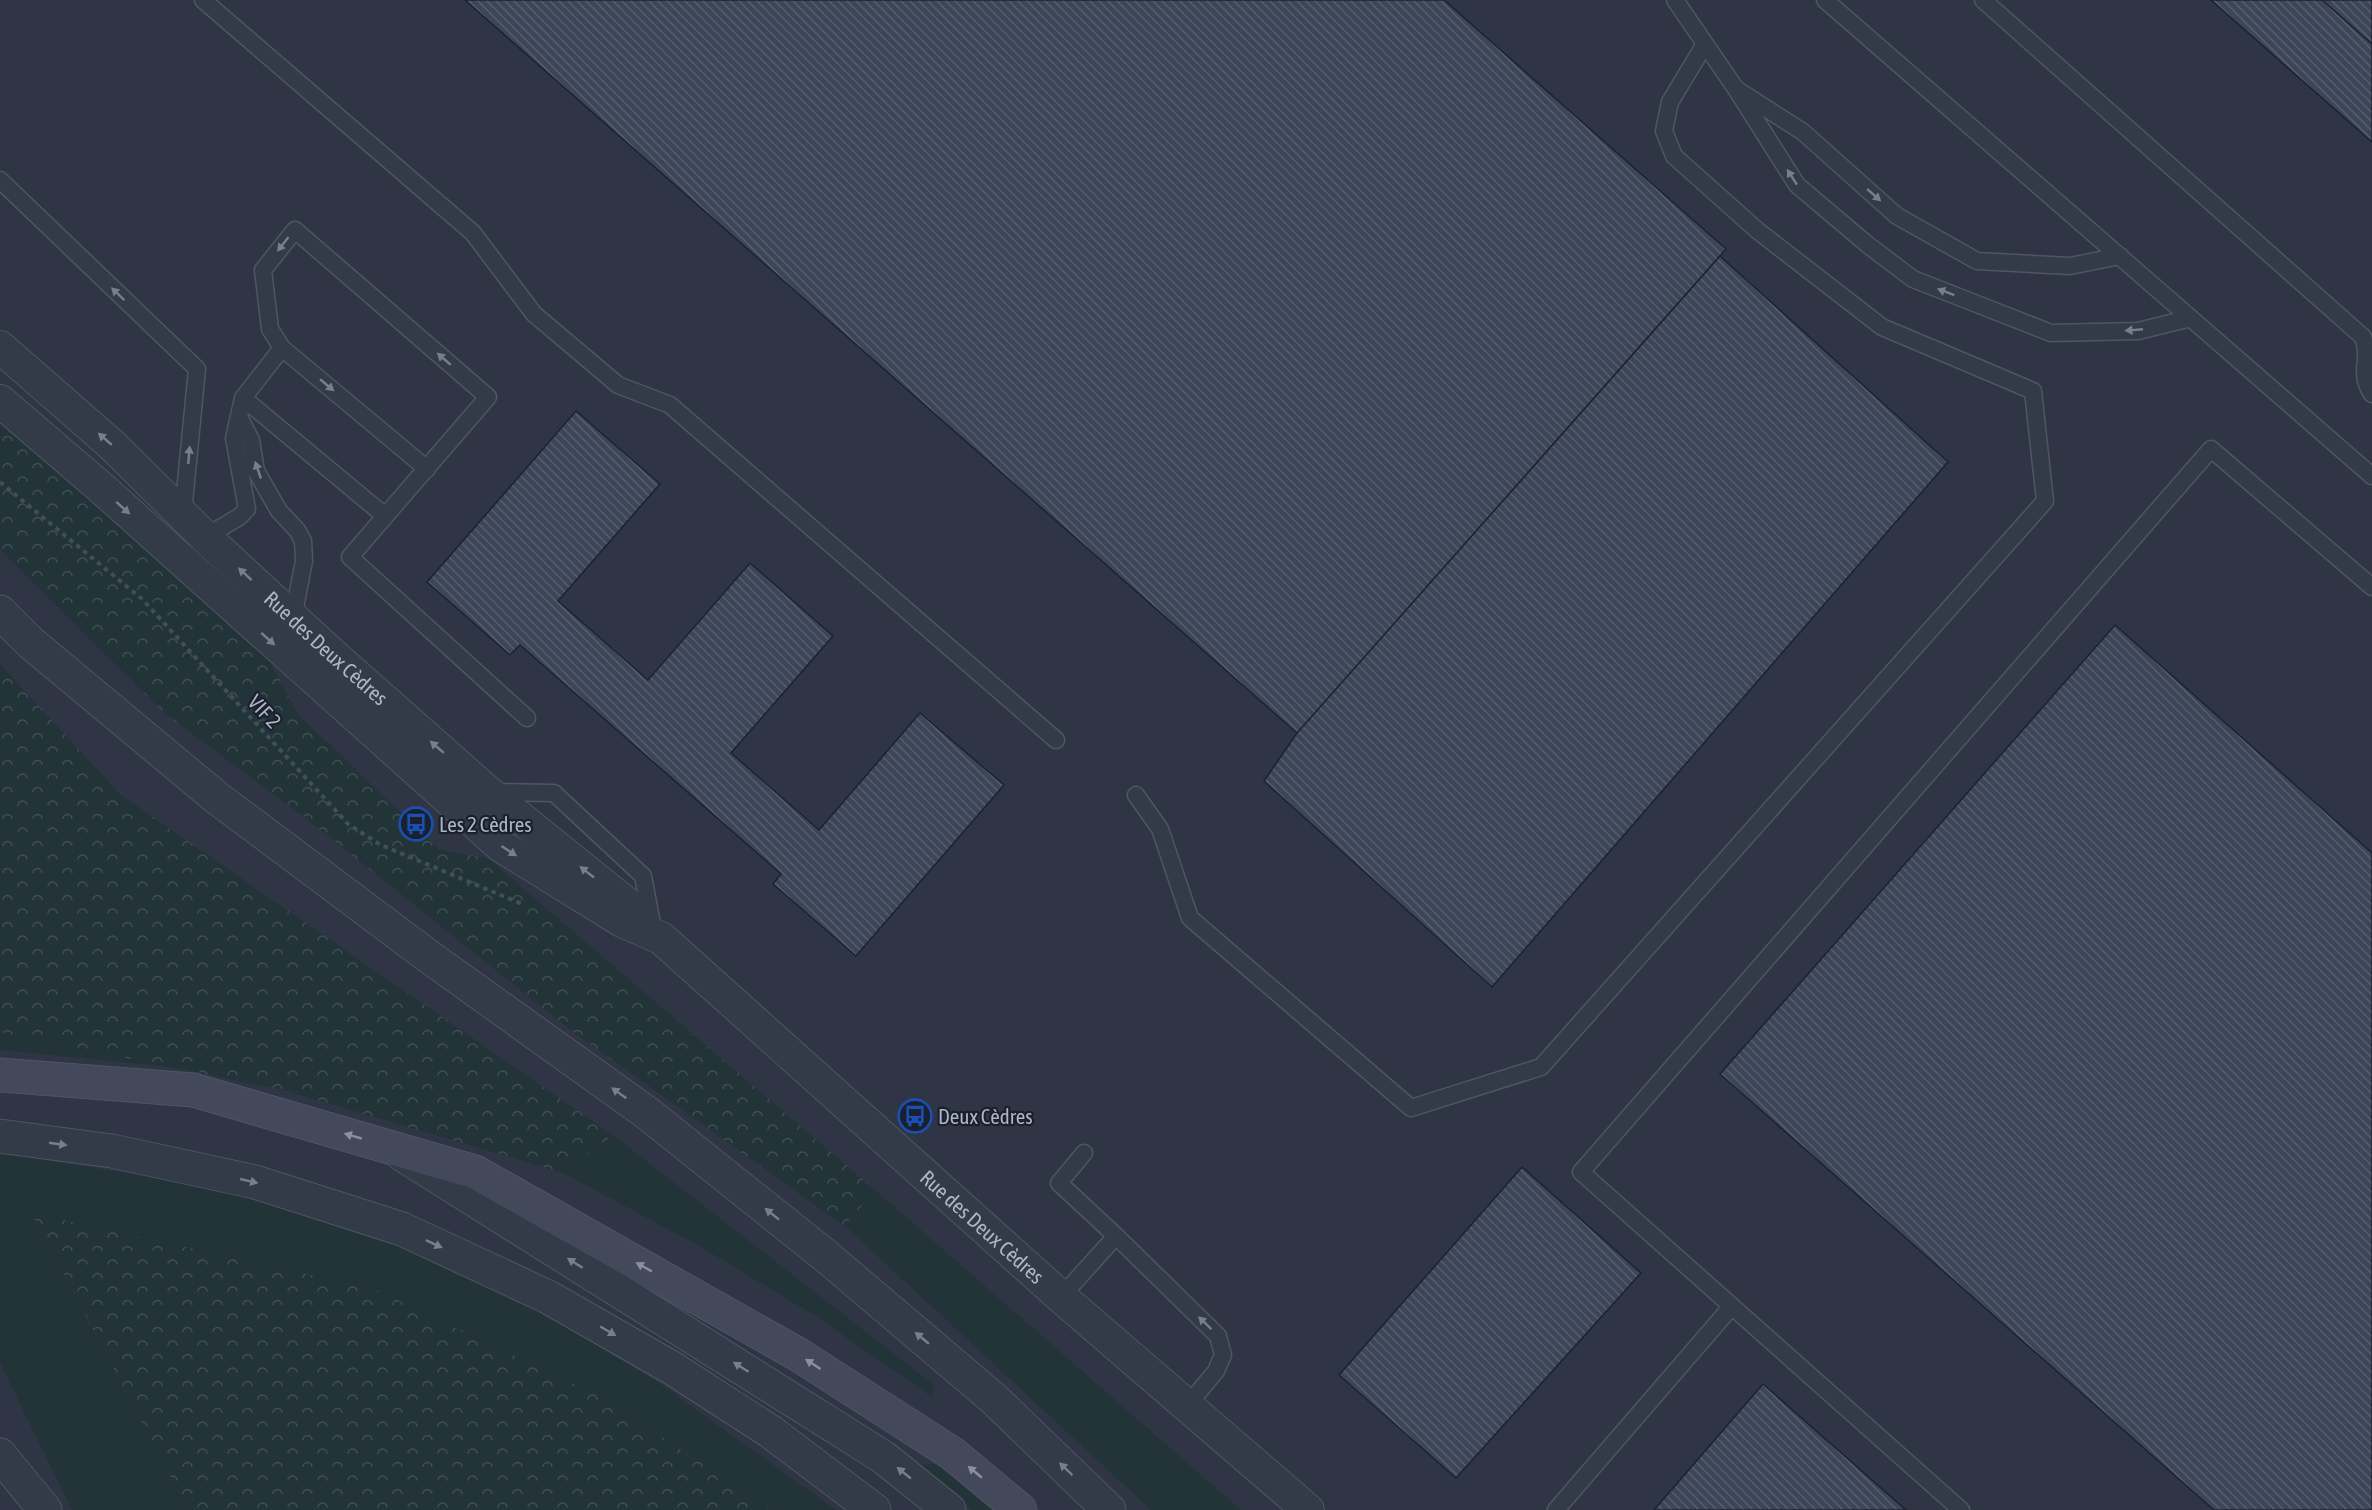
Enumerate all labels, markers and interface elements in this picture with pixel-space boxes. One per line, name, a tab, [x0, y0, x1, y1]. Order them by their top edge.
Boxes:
one-way arrow	[1786, 169, 1798, 185]
one-way arrow	[1866, 188, 1881, 201]
one-way arrow	[278, 237, 290, 252]
one-way arrow	[112, 287, 126, 301]
one-way arrow	[1937, 287, 1955, 297]
one-way arrow	[2124, 325, 2143, 335]
one-way arrow	[437, 353, 452, 366]
one-way arrow	[319, 379, 335, 392]
one-way arrow	[98, 433, 113, 446]
one-way arrow	[184, 446, 194, 465]
one-way arrow	[252, 461, 262, 479]
one-way arrow	[116, 501, 131, 515]
one-way arrow	[238, 567, 253, 581]
street label: Rue des Deux Cèdres	[260, 586, 393, 710]
one-way arrow	[260, 632, 275, 645]
street label: VIF 2	[244, 689, 286, 733]
one-way arrow	[430, 741, 445, 754]
bus stop icon: Les 2 Cèdres	[398, 806, 434, 842]
place label: Les 2 Cèdres	[439, 812, 532, 836]
one-way arrow	[501, 845, 517, 856]
one-way arrow	[579, 866, 594, 878]
one-way arrow	[612, 1087, 628, 1099]
bus stop icon: Deux Cèdres	[897, 1098, 933, 1134]
place label: Deux Cèdres	[938, 1104, 1033, 1128]
one-way arrow	[344, 1131, 362, 1140]
one-way arrow	[49, 1139, 68, 1149]
street label: Rue des Deux Cèdres	[916, 1165, 1049, 1288]
one-way arrow	[240, 1176, 259, 1186]
one-way arrow	[765, 1208, 780, 1220]
one-way arrow	[425, 1239, 442, 1248]
one-way arrow	[567, 1258, 584, 1269]
one-way arrow	[635, 1262, 652, 1272]
one-way arrow	[1199, 1317, 1213, 1331]
one-way arrow	[600, 1326, 616, 1337]
one-way arrow	[915, 1332, 930, 1345]
one-way arrow	[805, 1358, 821, 1369]
one-way arrow	[733, 1361, 749, 1373]
one-way arrow	[1060, 1463, 1074, 1477]
one-way arrow	[967, 1466, 983, 1479]
one-way arrow	[896, 1467, 912, 1480]

